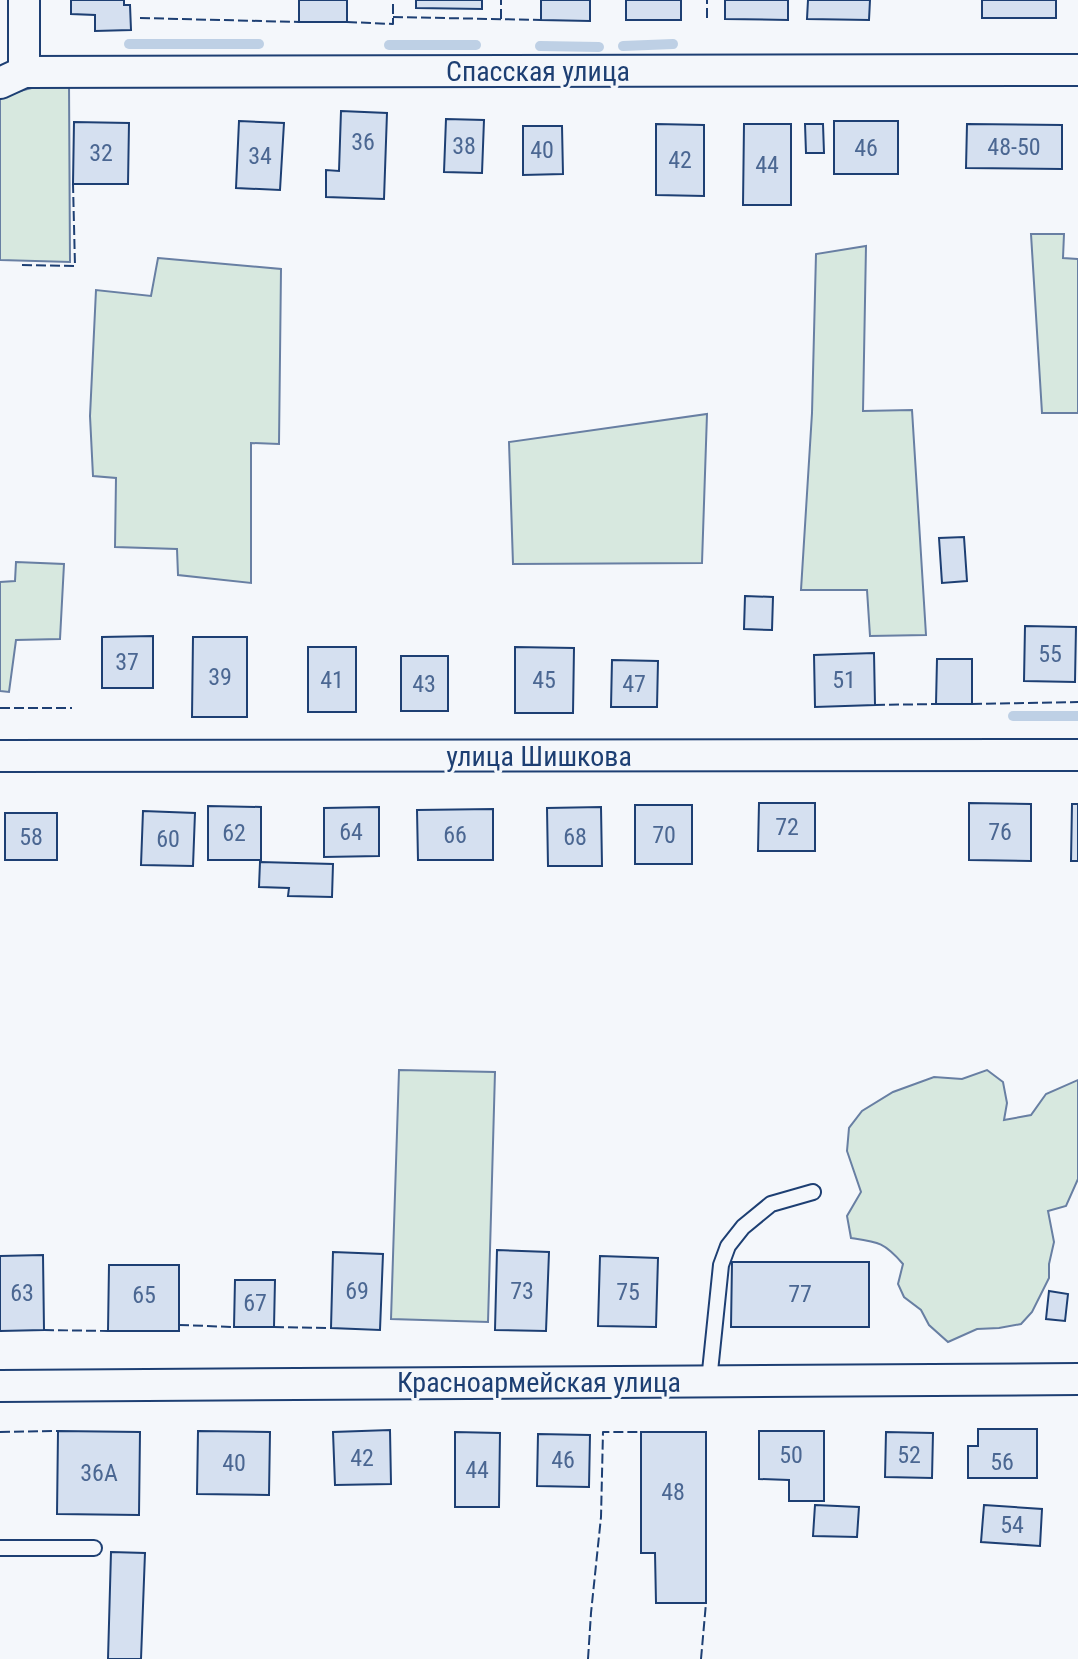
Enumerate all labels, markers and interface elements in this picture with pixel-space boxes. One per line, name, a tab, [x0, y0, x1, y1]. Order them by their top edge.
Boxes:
street label: Спасская улица	[446, 55, 630, 88]
house number: 36	[351, 128, 375, 156]
house number: 38	[452, 132, 476, 160]
house number: 48-50	[987, 133, 1041, 161]
house number: 46	[854, 134, 878, 162]
house number: 40	[530, 136, 554, 164]
house number: 32	[89, 139, 113, 167]
house number: 34	[248, 142, 272, 170]
house number: 42	[668, 146, 692, 174]
house number: 44	[755, 151, 779, 179]
house number: 55	[1038, 640, 1062, 668]
house number: 37	[115, 648, 139, 676]
house number: 39	[208, 663, 232, 691]
house number: 41	[320, 666, 344, 694]
house number: 45	[532, 666, 556, 694]
house number: 51	[832, 666, 856, 694]
house number: 43	[412, 670, 436, 698]
house number: 47	[622, 670, 646, 698]
street label: улица Шишкова	[446, 740, 632, 773]
house number: 72	[775, 813, 799, 841]
house number: 64	[339, 818, 363, 846]
house number: 76	[988, 818, 1012, 846]
house number: 62	[222, 819, 246, 847]
house number: 66	[443, 821, 467, 849]
house number: 70	[652, 821, 676, 849]
house number: 58	[19, 823, 43, 851]
house number: 68	[563, 823, 587, 851]
house number: 60	[156, 825, 180, 853]
house number: 69	[345, 1277, 369, 1305]
house number: 73	[510, 1277, 534, 1305]
house number: 75	[616, 1278, 640, 1306]
house number: 63	[10, 1279, 34, 1307]
house number: 77	[788, 1280, 812, 1308]
house number: 65	[132, 1281, 156, 1309]
house number: 67	[243, 1289, 267, 1317]
street label: Красноармейская улица	[397, 1366, 681, 1399]
house number: 50	[779, 1441, 803, 1469]
house number: 52	[897, 1441, 921, 1469]
house number: 42	[350, 1444, 374, 1472]
house number: 46	[551, 1446, 575, 1474]
house number: 56	[990, 1448, 1014, 1476]
house number: 40	[222, 1449, 246, 1477]
house number: 44	[465, 1456, 489, 1484]
house number: 36А	[80, 1459, 118, 1487]
house number: 48	[661, 1478, 685, 1506]
house number: 54	[1000, 1511, 1024, 1539]

